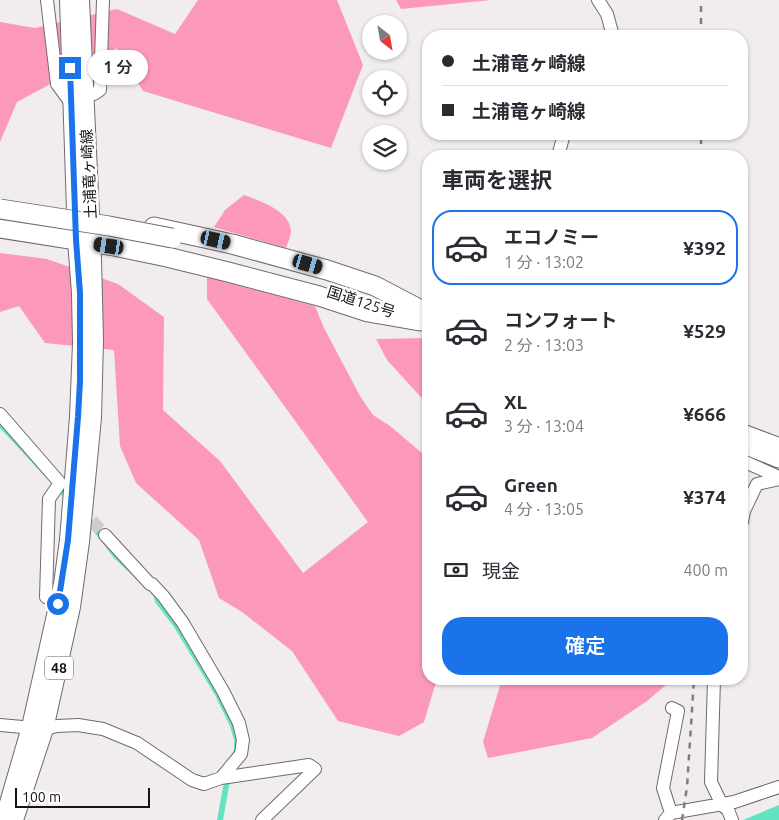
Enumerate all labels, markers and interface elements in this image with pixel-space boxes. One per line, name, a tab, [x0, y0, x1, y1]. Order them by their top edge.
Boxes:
north arrow	[362, 15, 408, 60]
map controls	[362, 15, 407, 170]
callout: 1 分	[88, 50, 148, 86]
text: 土浦竜ヶ崎線	[472, 52, 586, 74]
route end	[59, 57, 81, 79]
text: 1 分	[104, 58, 132, 76]
button: locate	[362, 70, 407, 115]
text: 土浦竜ヶ崎線	[472, 100, 586, 122]
button: layers	[362, 125, 407, 170]
street label: 土浦竜ヶ崎線	[78, 129, 99, 219]
text: 車両を選択	[442, 167, 552, 192]
icon: car	[444, 225, 489, 270]
text: エコノミー	[504, 226, 599, 248]
car	[199, 229, 232, 251]
car	[93, 236, 124, 256]
text: ¥392	[683, 237, 726, 259]
car	[291, 253, 324, 275]
text: 1 分 · 13:02	[504, 253, 584, 271]
street label: 国道125号	[325, 283, 397, 320]
icon: car	[444, 308, 489, 353]
text: コンフォート	[504, 309, 617, 331]
text: ¥529	[683, 320, 726, 342]
text: 2 分 · 13:03	[504, 336, 584, 354]
icon: car	[444, 391, 489, 436]
text: XL	[504, 391, 527, 413]
text: ¥666	[683, 403, 726, 425]
text: 3 分 · 13:04	[504, 417, 584, 435]
icon: car	[444, 474, 489, 519]
text: Green	[504, 474, 558, 496]
text: ¥374	[683, 486, 726, 508]
text: 4 分 · 13:05	[504, 500, 584, 518]
icon: cash	[442, 556, 470, 584]
text: 現金	[482, 560, 520, 582]
text: 400 m	[683, 561, 728, 579]
route start	[47, 593, 69, 615]
button: 確定	[442, 617, 728, 675]
road number: 48	[45, 656, 73, 680]
scale bar	[15, 785, 150, 808]
text: 100 m	[22, 789, 61, 805]

